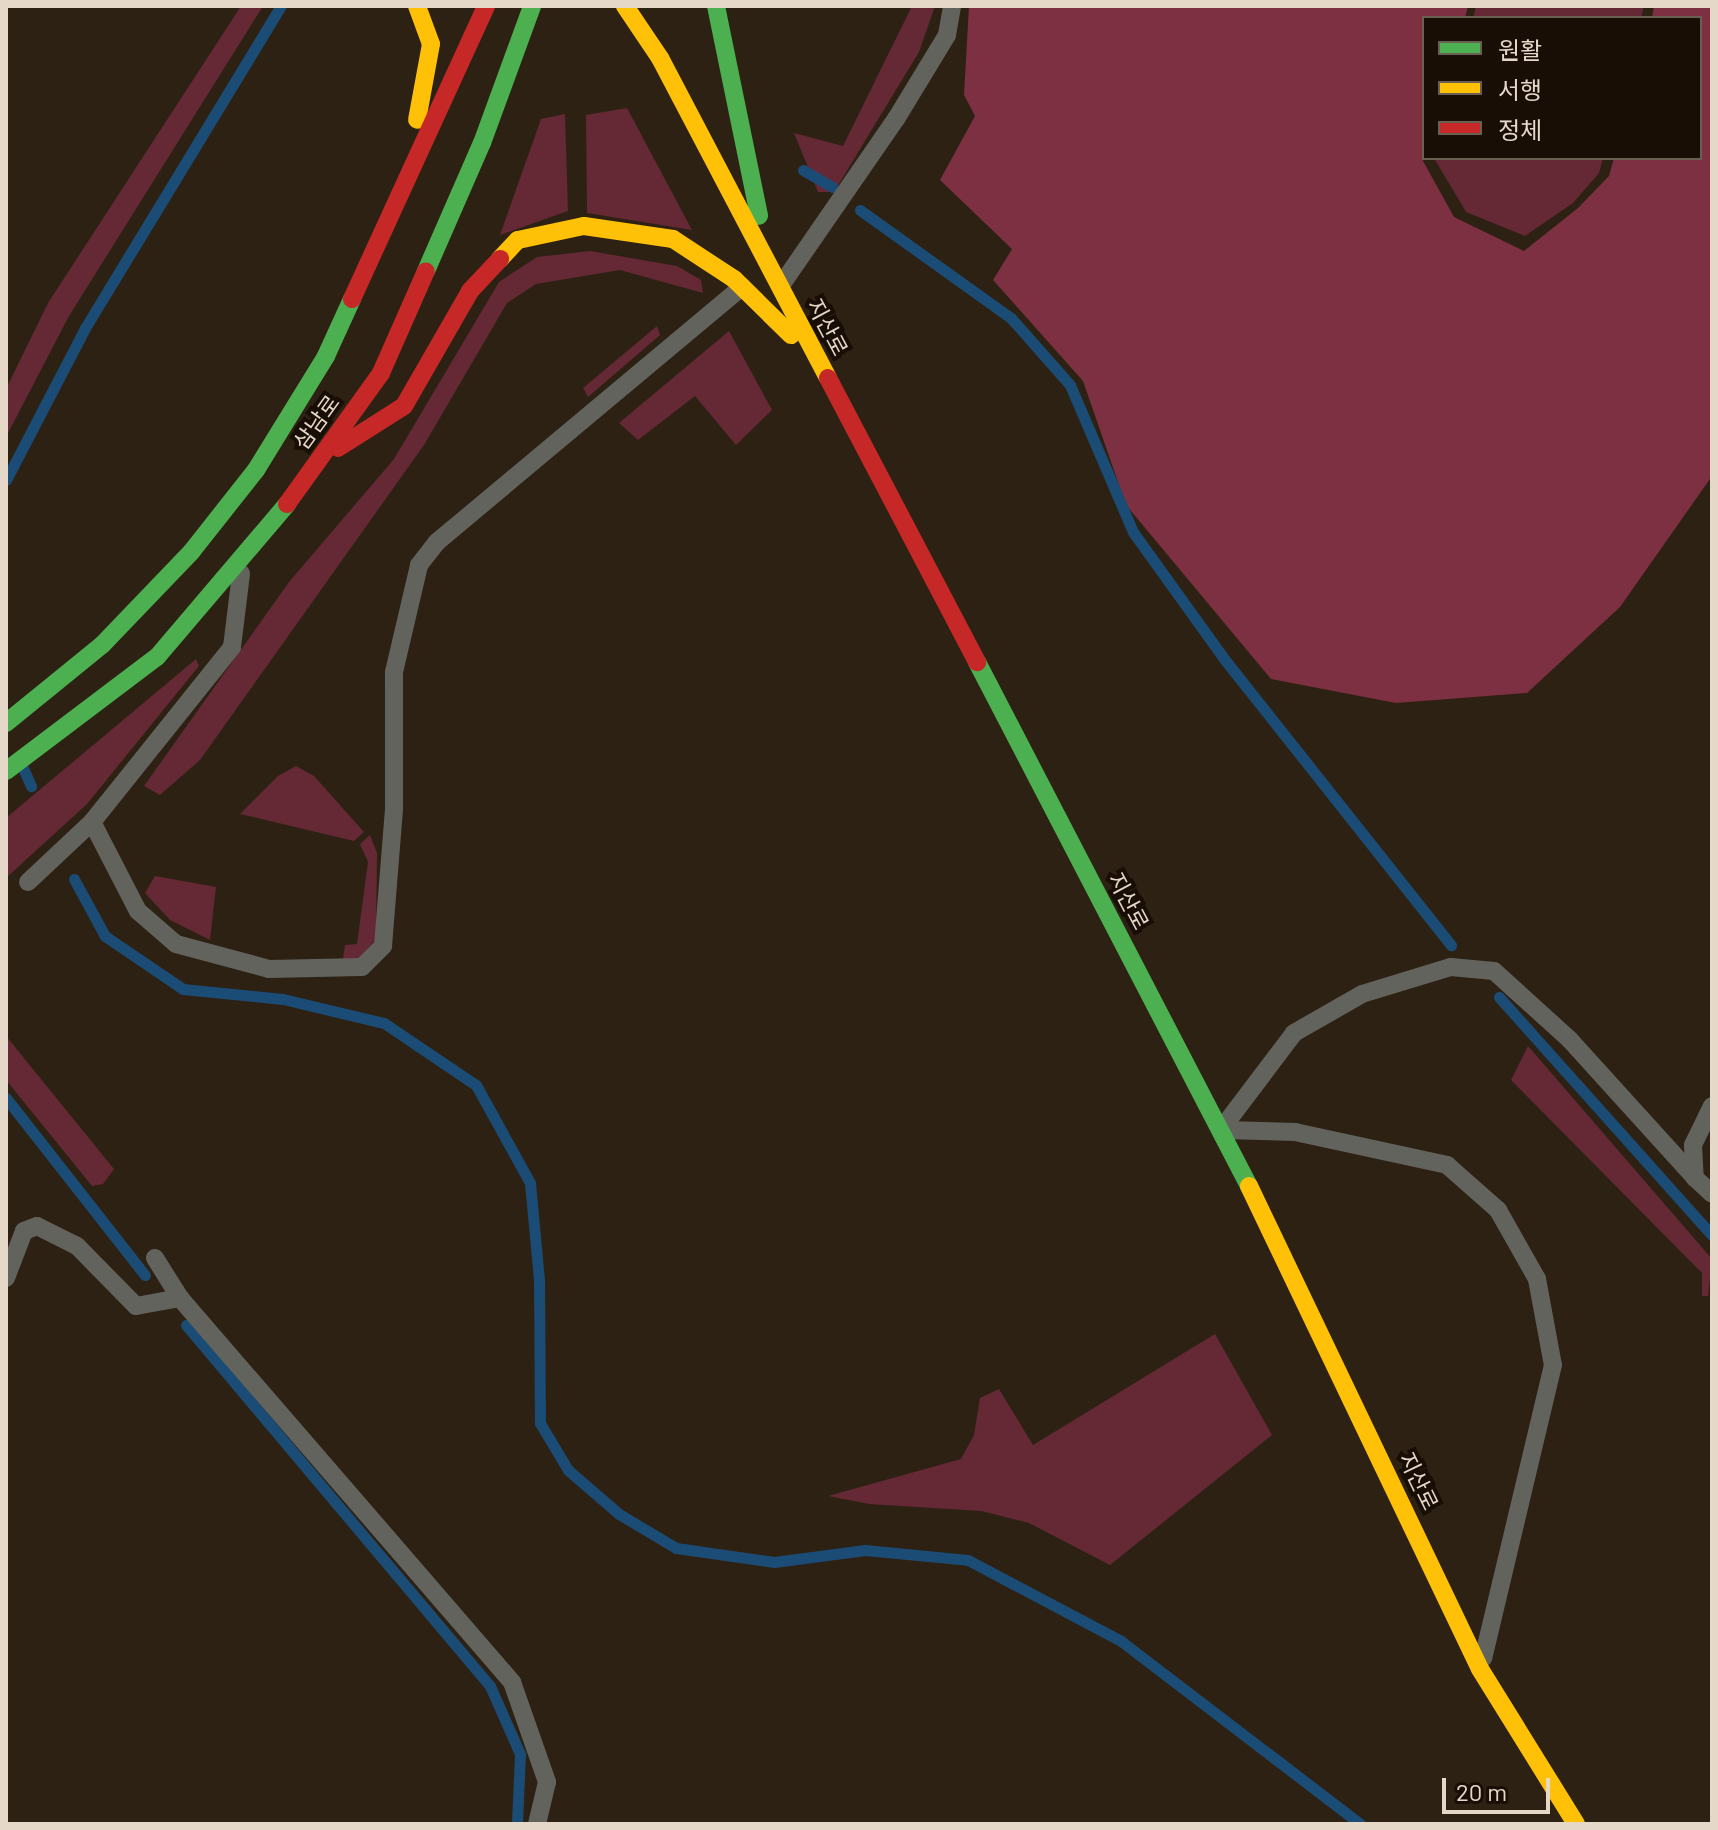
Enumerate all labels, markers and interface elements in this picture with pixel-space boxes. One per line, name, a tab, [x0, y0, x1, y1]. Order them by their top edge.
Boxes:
legend	[1422, 16, 1702, 160]
text: 원활	[1498, 35, 1542, 64]
text: 서행	[1498, 75, 1542, 104]
text: 정체	[1498, 115, 1542, 144]
street label: 지산로	[802, 294, 854, 360]
street label: 삼남로	[287, 390, 345, 454]
street label: 지산로	[1103, 868, 1155, 934]
street label: 지산로	[1394, 1448, 1444, 1514]
scale bar	[1446, 1762, 1554, 1812]
text: 20 m	[1456, 1777, 1507, 1806]

